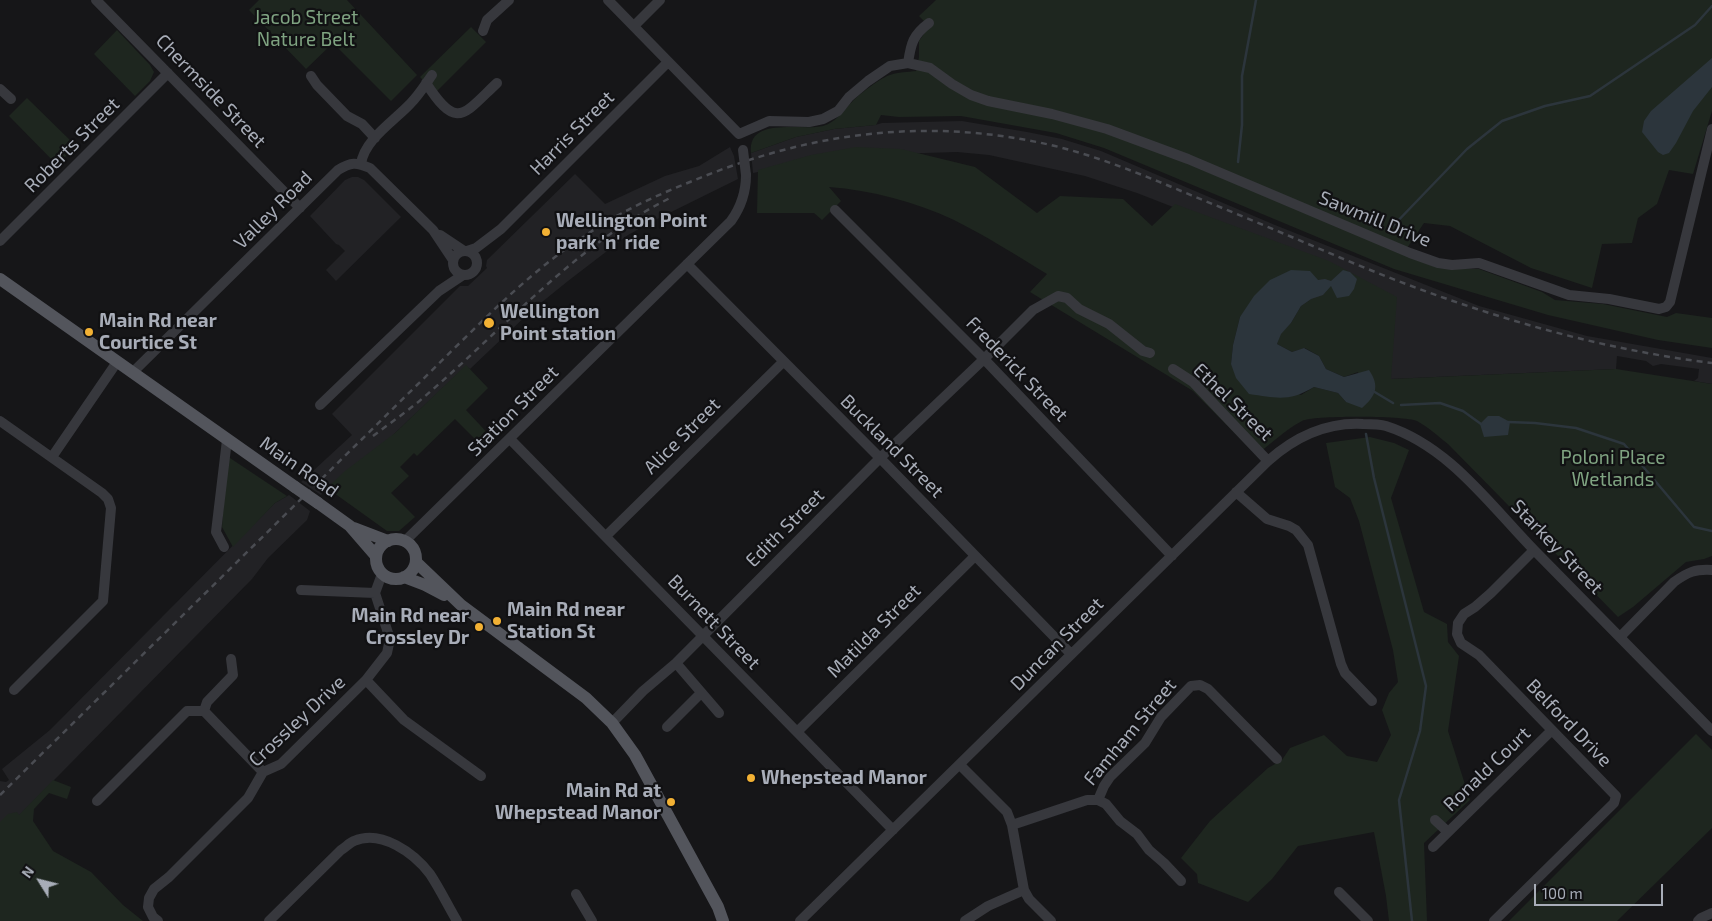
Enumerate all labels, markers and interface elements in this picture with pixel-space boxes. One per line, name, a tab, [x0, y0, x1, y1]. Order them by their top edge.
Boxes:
park label: Jacob Street Nature Belt	[254, 7, 358, 51]
street label: Chermside Street	[151, 30, 271, 152]
street label: Harris Street	[525, 86, 619, 180]
street label: Roberts Street	[20, 93, 124, 197]
street label: Valley Road	[229, 166, 317, 254]
street label: Sawmill Drive	[1316, 186, 1434, 252]
place label: Wellington Point park 'n' ride	[556, 210, 707, 254]
marker: Wellington Point park 'n' ride	[540, 226, 552, 238]
place label: Wellington Point station	[500, 301, 616, 345]
place label: Main Rd near Courtice St	[99, 310, 217, 354]
street label: Frederick Street	[961, 312, 1073, 426]
marker: Wellington Point station	[482, 316, 496, 330]
marker: Main Rd near Courtice St	[83, 326, 95, 338]
street label: Ethel Street	[1188, 358, 1278, 446]
street label: Station Street	[463, 361, 563, 461]
street label: Buckland Street	[836, 390, 948, 502]
street label: Alice Street	[639, 393, 725, 479]
street label: Main Road	[255, 432, 343, 502]
park label: Poloni Place Wetlands	[1561, 447, 1665, 491]
street label: Edith Street	[741, 484, 829, 572]
street label: Starkey Street	[1506, 495, 1608, 599]
street label: Burnett Street	[663, 570, 765, 674]
street label: Matilda Street	[822, 579, 926, 683]
street label: Duncan Street	[1006, 593, 1108, 695]
place label: Main Rd near Station St	[507, 599, 625, 643]
place label: Main Rd near Crossley Dr	[351, 605, 469, 649]
marker: Main Rd near Station St	[491, 615, 503, 627]
marker: Main Rd near Crossley Dr	[473, 621, 485, 633]
street label: Crossley Drive	[244, 671, 350, 771]
street label: Famham Street	[1079, 674, 1181, 790]
street label: Belford Drive	[1522, 674, 1616, 772]
street label: Ronald Court	[1439, 722, 1535, 816]
place label: Whepstead Manor	[761, 767, 927, 789]
marker: Whepstead Manor	[745, 772, 757, 784]
place label: Main Rd at Whepstead Manor	[495, 780, 661, 824]
marker: Main Rd at Whepstead Manor	[665, 796, 677, 808]
north arrow	[15, 856, 65, 906]
text: N	[18, 863, 37, 881]
scale bar	[1537, 874, 1666, 906]
text: 100 m	[1542, 884, 1583, 902]

